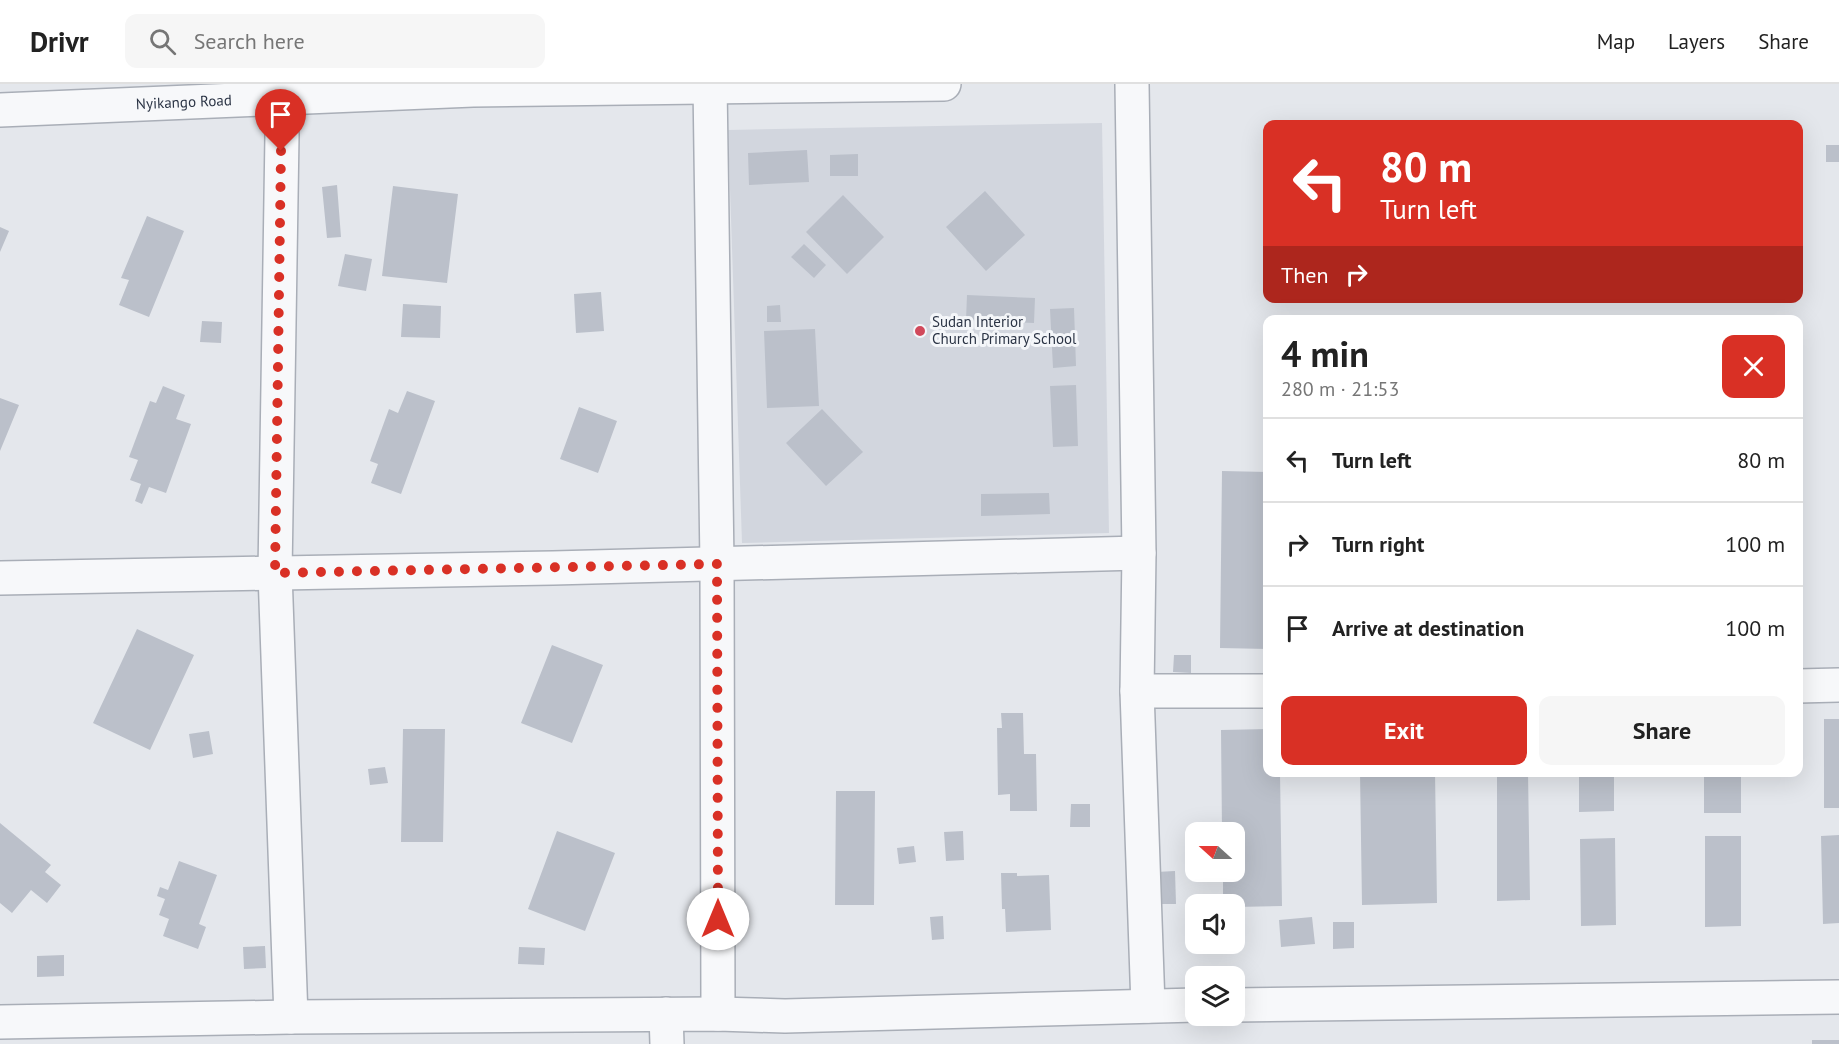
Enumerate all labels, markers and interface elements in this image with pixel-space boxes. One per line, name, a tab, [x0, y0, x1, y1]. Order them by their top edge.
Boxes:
search box	[125, 14, 545, 68]
text: Drivr	[30, 23, 89, 60]
icon: search	[146, 25, 179, 58]
text: Search here	[194, 27, 305, 55]
text: Map	[1597, 28, 1635, 55]
text: Layers	[1668, 28, 1725, 55]
text: Share	[1758, 28, 1809, 55]
pin	[255, 89, 306, 151]
street label: Nyikango Road	[135, 90, 232, 113]
icon: arrive	[264, 98, 297, 131]
text: 80 m	[1380, 139, 1472, 194]
icon: left	[1281, 144, 1359, 222]
text: Turn left	[1380, 192, 1477, 226]
icon: right	[1340, 258, 1373, 291]
text: Then	[1281, 261, 1328, 289]
place label: Sudan Interior Church Primary School	[932, 312, 1077, 348]
marker: Sudan Interior Church Primary School	[913, 324, 927, 338]
text: 4 min	[1281, 330, 1369, 377]
button: close	[1722, 335, 1785, 398]
text: 280 m · 21:53	[1281, 376, 1399, 402]
icon: left	[1281, 444, 1314, 477]
text: Turn left	[1332, 446, 1412, 474]
text: 80 m	[1737, 446, 1785, 474]
icon: right	[1281, 528, 1314, 561]
text: Turn right	[1332, 530, 1424, 558]
text: 100 m	[1725, 530, 1785, 558]
icon: arrive	[1281, 612, 1314, 645]
text: Arrive at destination	[1332, 614, 1524, 642]
text: 100 m	[1725, 614, 1785, 642]
button: Exit	[1281, 696, 1527, 765]
button: Share	[1539, 696, 1785, 765]
north arrow	[1185, 822, 1245, 882]
map controls	[1185, 822, 1245, 1026]
position arrow	[686, 887, 750, 951]
button: sound	[1185, 894, 1245, 954]
button: layers	[1185, 966, 1245, 1026]

